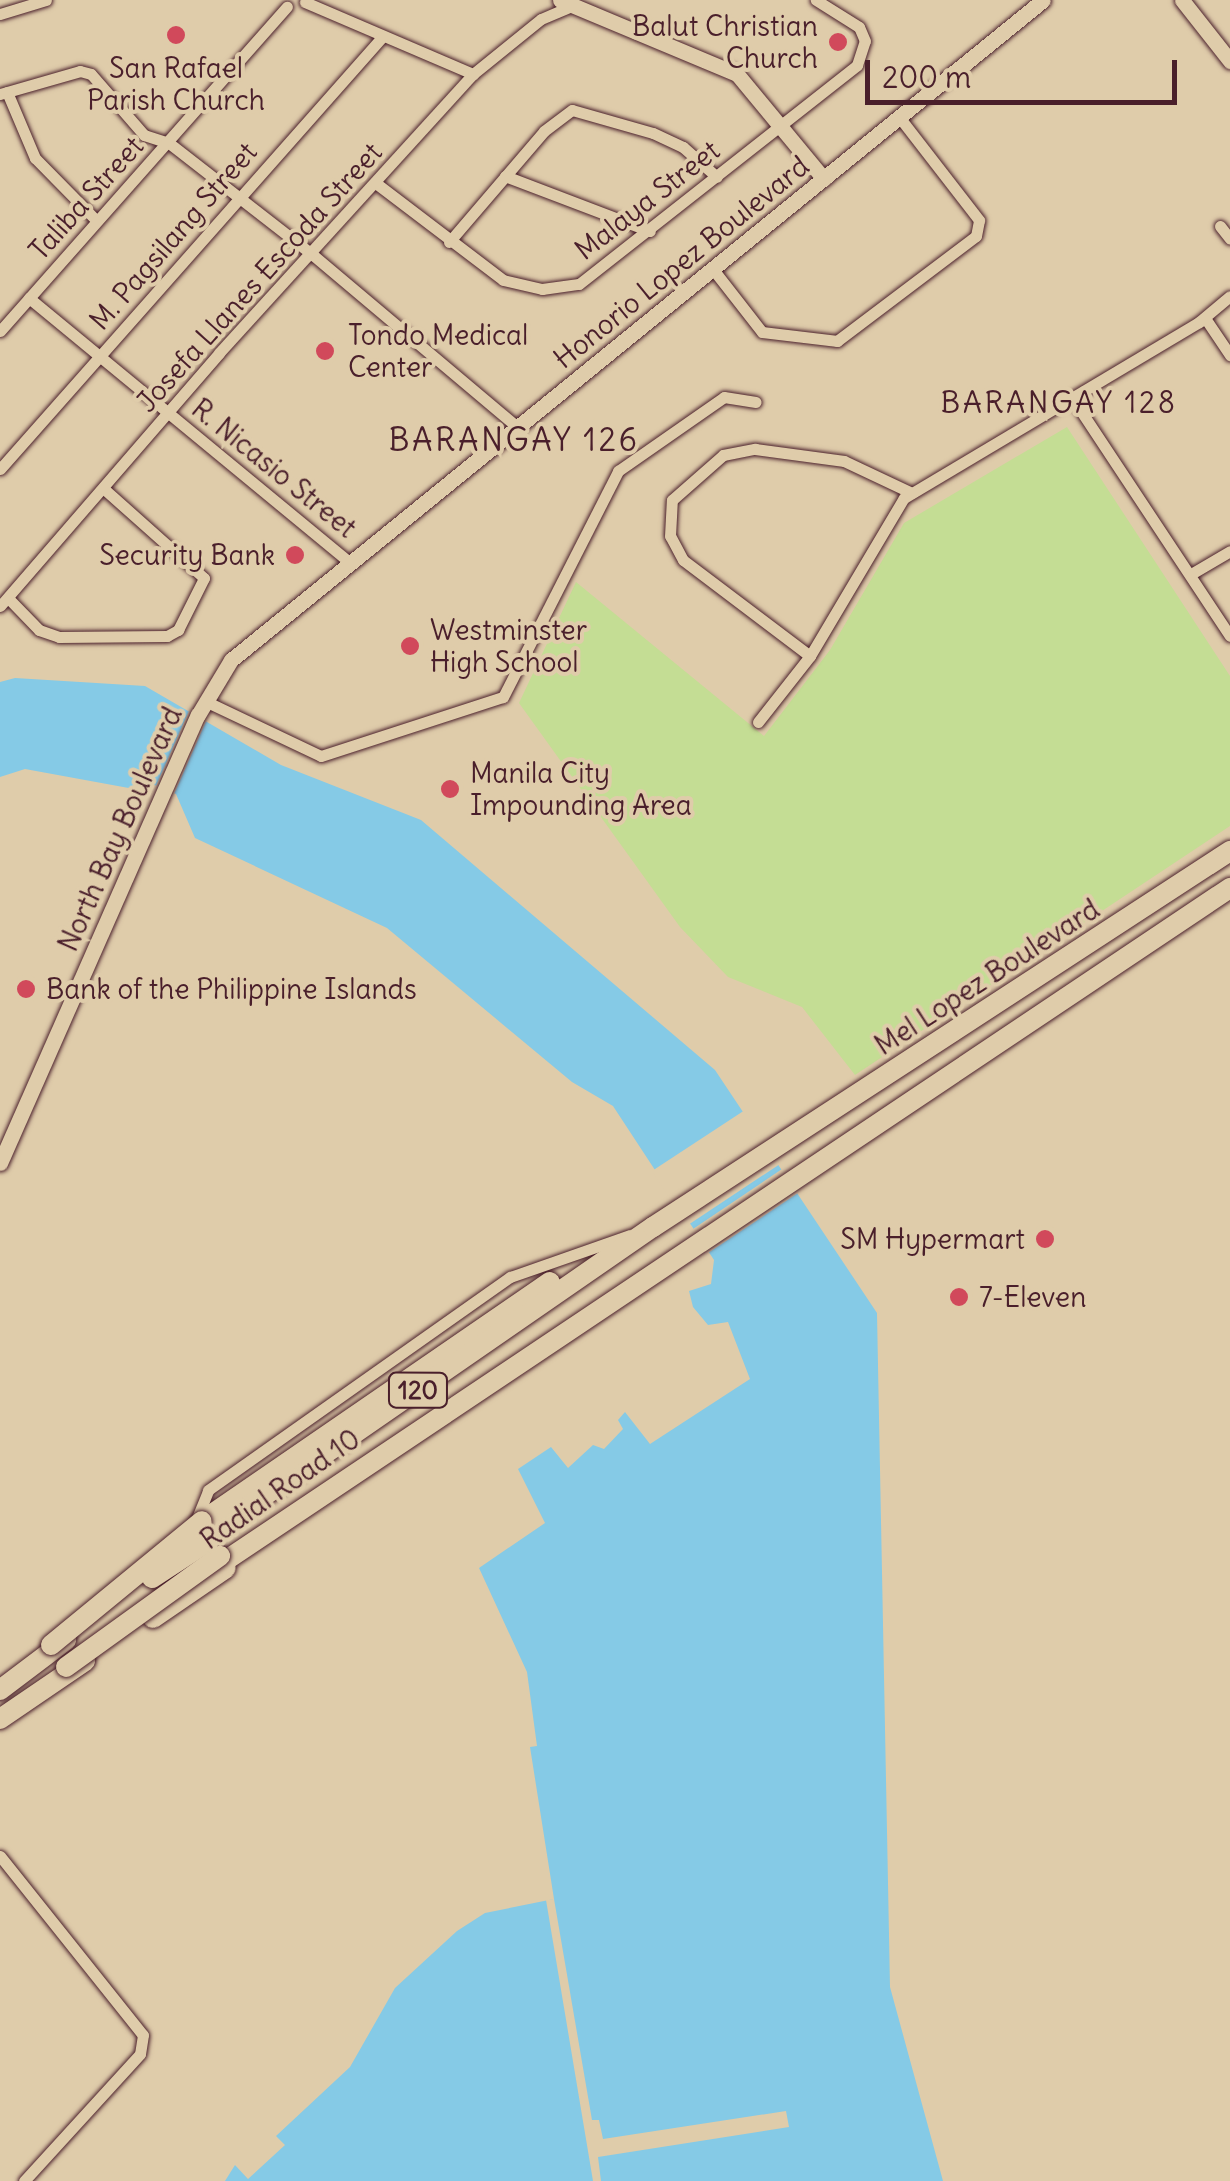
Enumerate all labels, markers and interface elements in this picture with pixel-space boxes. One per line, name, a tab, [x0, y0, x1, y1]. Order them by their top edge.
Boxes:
place label: Balut Christian Church	[632, 9, 818, 75]
marker: San Rafael Parish Church	[165, 24, 187, 46]
marker: Balut Christian Church	[827, 31, 849, 53]
scale bar	[870, 40, 1182, 102]
place label: San Rafael Parish Church	[87, 51, 265, 117]
text: 200 m	[882, 58, 971, 96]
street label: Taliba Street	[22, 129, 150, 267]
street label: Malaya Street	[568, 133, 726, 267]
street label: M. Pagsilang Street	[82, 135, 264, 337]
street label: Josefa Llanes Escoda Street	[129, 136, 389, 418]
street label: Honorio Lopez Boulevard	[547, 149, 815, 375]
place label: Tondo Medical Center	[348, 318, 528, 384]
marker: Tondo Medical Center	[312, 338, 338, 364]
district label: BARANGAY 128	[940, 384, 1178, 420]
street label: R. Nicasio Street	[185, 391, 363, 545]
district label: BARANGAY 126	[389, 421, 639, 459]
place label: Security Bank	[99, 538, 275, 572]
marker: Security Bank	[284, 544, 306, 566]
place label: Westminster High School	[430, 613, 587, 679]
marker: Westminster High School	[399, 635, 421, 657]
street label: North Bay Boulevard	[51, 702, 189, 956]
place label: Manila City Impounding Area	[470, 756, 692, 822]
marker: Manila City Impounding Area	[439, 778, 461, 800]
street label: Mel Lopez Boulevard	[868, 892, 1106, 1062]
place label: Bank of the Philippine Islands	[46, 972, 417, 1006]
marker: Bank of the Philippine Islands	[15, 978, 37, 1000]
place label: SM Hypermart	[840, 1222, 1025, 1256]
marker: SM Hypermart	[1034, 1228, 1056, 1250]
place label: 7-Eleven	[979, 1280, 1086, 1314]
marker: 7-Eleven	[948, 1286, 970, 1308]
road number: 120	[386, 1370, 450, 1410]
street label: Radial Road 10	[194, 1422, 366, 1556]

